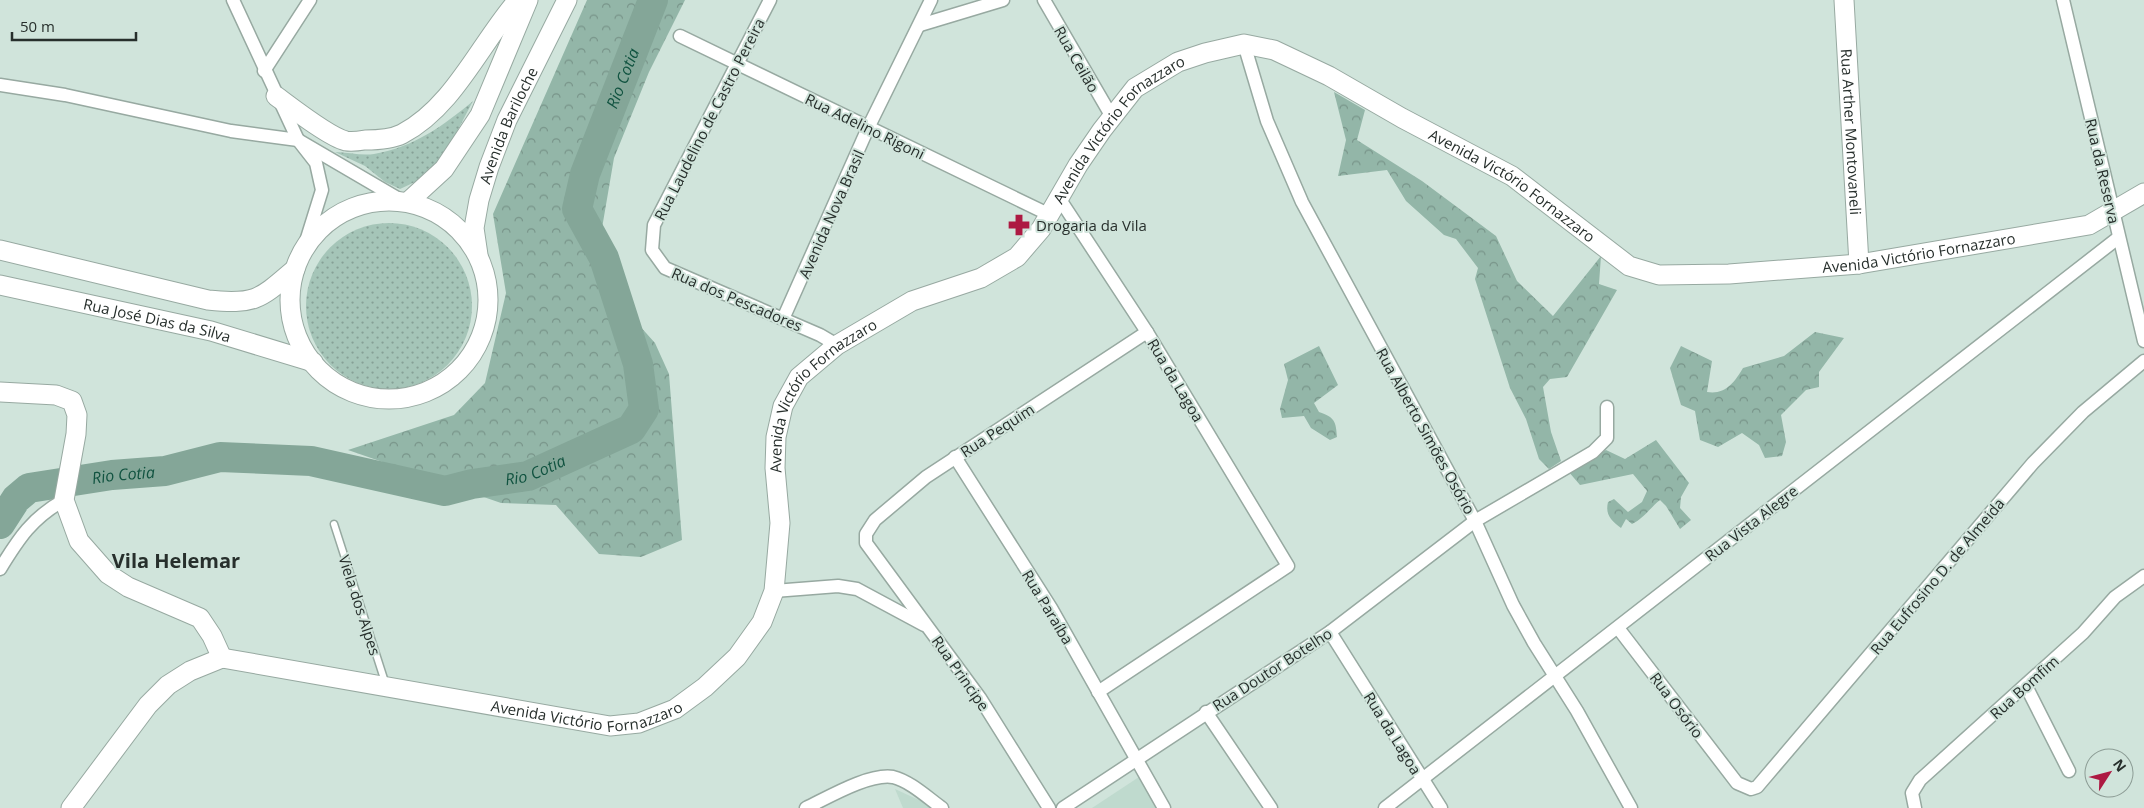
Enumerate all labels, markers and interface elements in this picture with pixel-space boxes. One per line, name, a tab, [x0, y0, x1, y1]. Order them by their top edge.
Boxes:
scale bar	[12, 10, 136, 42]
street label: Rua Laudelino de Castro Pereira	[649, 14, 769, 224]
text: 50 m	[20, 16, 55, 36]
street label: Rua Ceilão	[1050, 22, 1104, 96]
water label: Rio Cotia	[601, 45, 644, 112]
street label: Rua Arther Montovaneli	[1837, 48, 1866, 216]
street label: Avenida Victório Fornazzaro	[1048, 51, 1187, 207]
street label: Avenida Bariloche	[475, 63, 542, 186]
street label: Rua Adelino Rigoni	[802, 88, 928, 164]
street label: Rua da Reserva	[2081, 116, 2125, 226]
street label: Avenida Victório Fornazzaro	[1426, 124, 1600, 247]
street label: Avenida Nova Brasil	[794, 147, 868, 281]
pharmacy icon: Drogaria da Vila	[1006, 212, 1032, 238]
place label: Drogaria da Vila	[1036, 215, 1147, 235]
street label: Avenida Victório Fornazzaro	[1822, 228, 2017, 277]
street label: Rua dos Pescadores	[669, 262, 805, 336]
street label: Rua José Dias da Silva	[82, 293, 233, 346]
street label: Avenida Victório Fornazzaro	[765, 314, 880, 474]
street label: Rua da Lagoa	[1143, 335, 1209, 425]
street label: Rua Alberto Simões Osório	[1372, 344, 1480, 518]
street label: Rua Pequim	[956, 399, 1038, 461]
water label: Rio Cotia	[504, 449, 569, 490]
water label: Rio Cotia	[90, 461, 156, 489]
street label: Rua Vista Alegre	[1700, 480, 1802, 566]
street label: Rua Eufrosino D. de Almeida	[1866, 494, 2008, 658]
district label: Vila Helemar	[112, 547, 240, 574]
street label: Viela dos Alpes	[334, 552, 386, 658]
street label: Rua Paraíba	[1018, 566, 1078, 648]
street label: Rua Doutor Botelho	[1208, 623, 1336, 715]
street label: Rua Principe	[928, 631, 994, 715]
street label: Rua Bomfim	[1985, 651, 2063, 723]
street label: Rua Osório	[1646, 668, 1708, 742]
street label: Rua da Lagoa	[1360, 688, 1426, 778]
street label: Avenida Victório Fornazzaro	[490, 695, 686, 736]
north arrow	[2084, 748, 2134, 798]
text: N	[2109, 755, 2131, 775]

